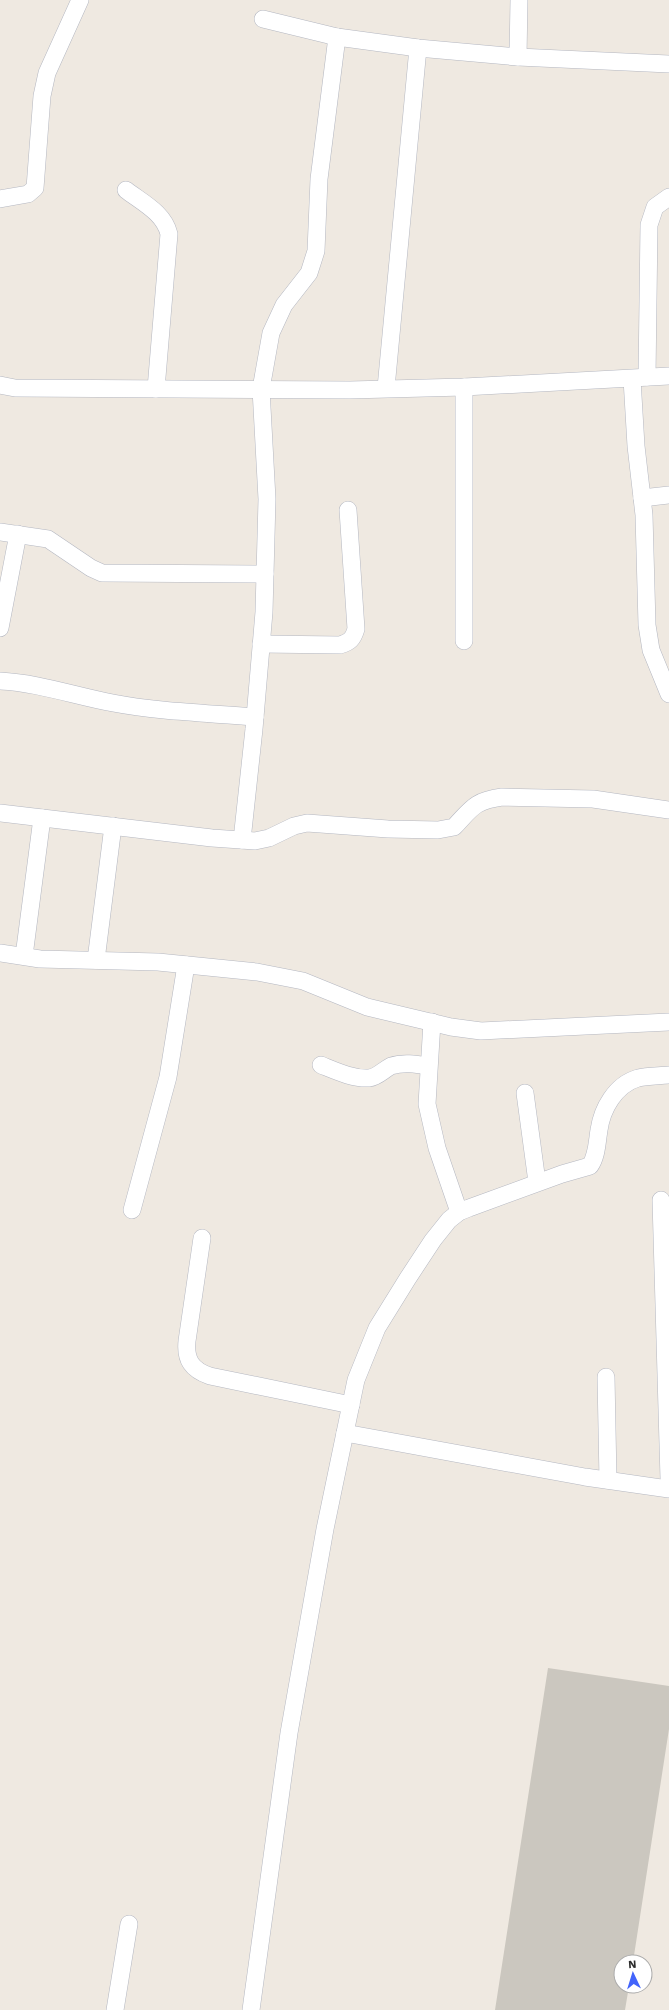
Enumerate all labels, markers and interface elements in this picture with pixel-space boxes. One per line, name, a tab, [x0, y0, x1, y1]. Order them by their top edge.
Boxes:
north arrow	[613, 1954, 653, 1994]
text: N	[628, 1958, 637, 1971]

